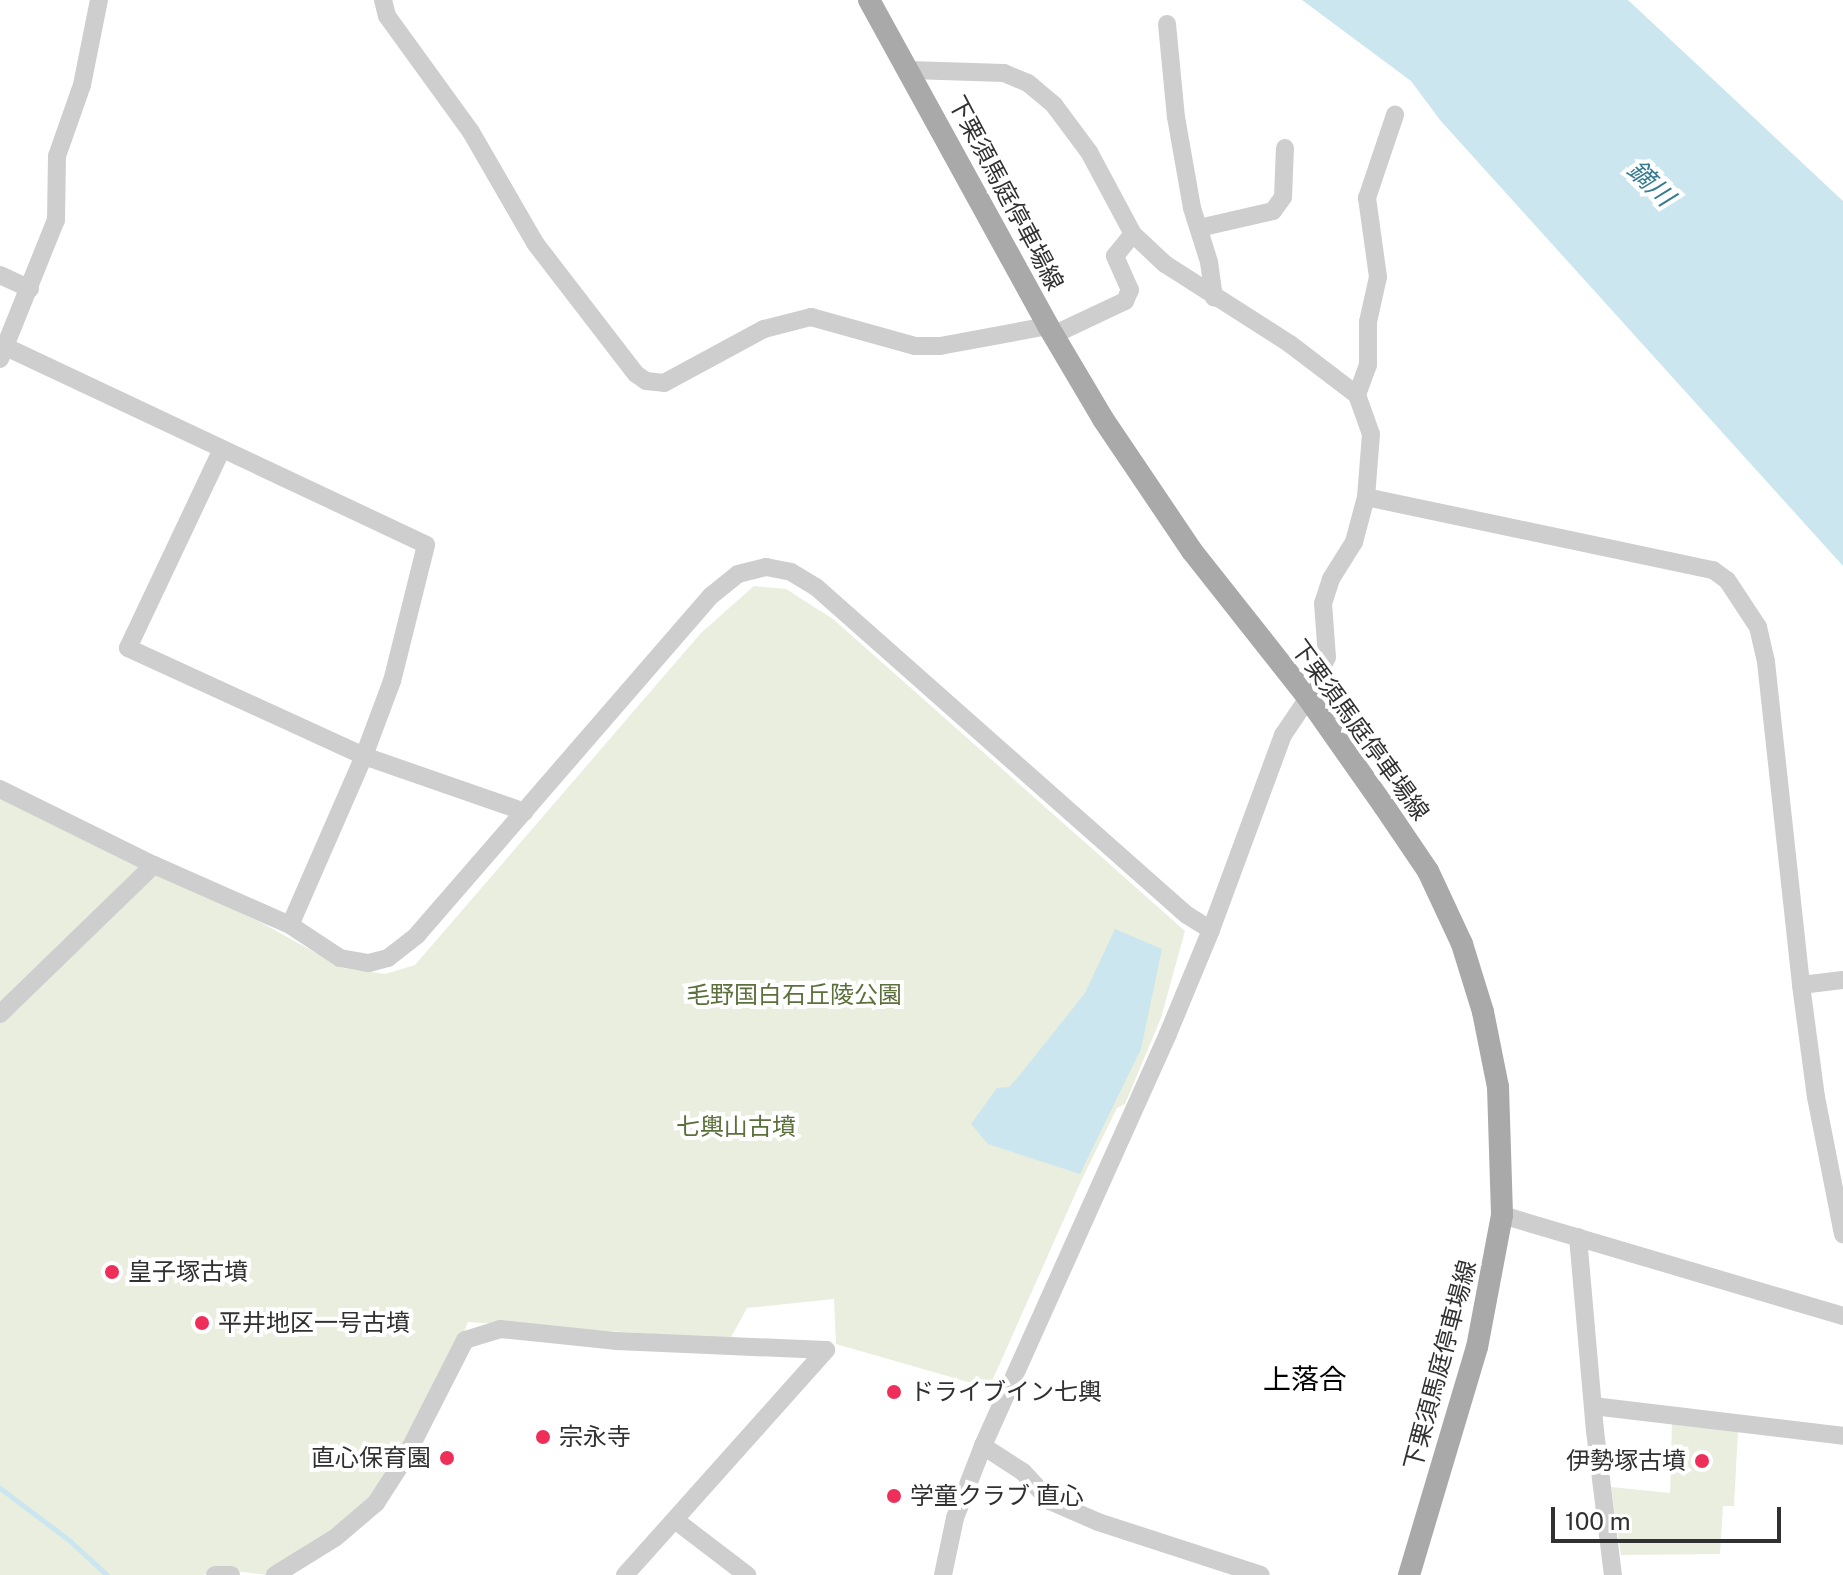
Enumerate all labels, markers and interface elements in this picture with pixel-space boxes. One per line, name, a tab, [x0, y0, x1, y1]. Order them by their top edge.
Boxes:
street label: 下栗須馬庭停車場線	[943, 91, 1069, 295]
water label: 鏑川	[1621, 154, 1681, 212]
street label: 下栗須馬庭停車場線	[1285, 634, 1435, 826]
park label: 毛野国白石丘陵公園	[686, 981, 902, 1009]
park label: 七輿山古墳	[676, 1113, 796, 1141]
street label: 下栗須馬庭停車場線	[1398, 1257, 1482, 1473]
place label: 皇子塚古墳	[128, 1258, 248, 1286]
marker: 皇子塚古墳	[103, 1263, 121, 1281]
place label: 平井地区一号古墳	[218, 1309, 410, 1337]
marker: 平井地区一号古墳	[193, 1314, 211, 1332]
district label: 上落合	[1263, 1362, 1347, 1396]
place label: ドライブイン七輿	[910, 1378, 1102, 1406]
marker: ドライブイン七輿	[885, 1383, 903, 1401]
place label: 宗永寺	[559, 1423, 631, 1451]
marker: 宗永寺	[534, 1428, 552, 1446]
place label: 直心保育園	[311, 1444, 431, 1472]
place label: 伊勢塚古墳	[1566, 1447, 1686, 1475]
marker: 直心保育園	[438, 1449, 456, 1467]
marker: 伊勢塚古墳	[1693, 1452, 1711, 1470]
place label: 学童クラブ 直心	[910, 1482, 1084, 1510]
marker: 学童クラブ 直心	[885, 1487, 903, 1505]
scale bar	[1555, 1491, 1785, 1541]
text: 100 m	[1565, 1507, 1631, 1535]

